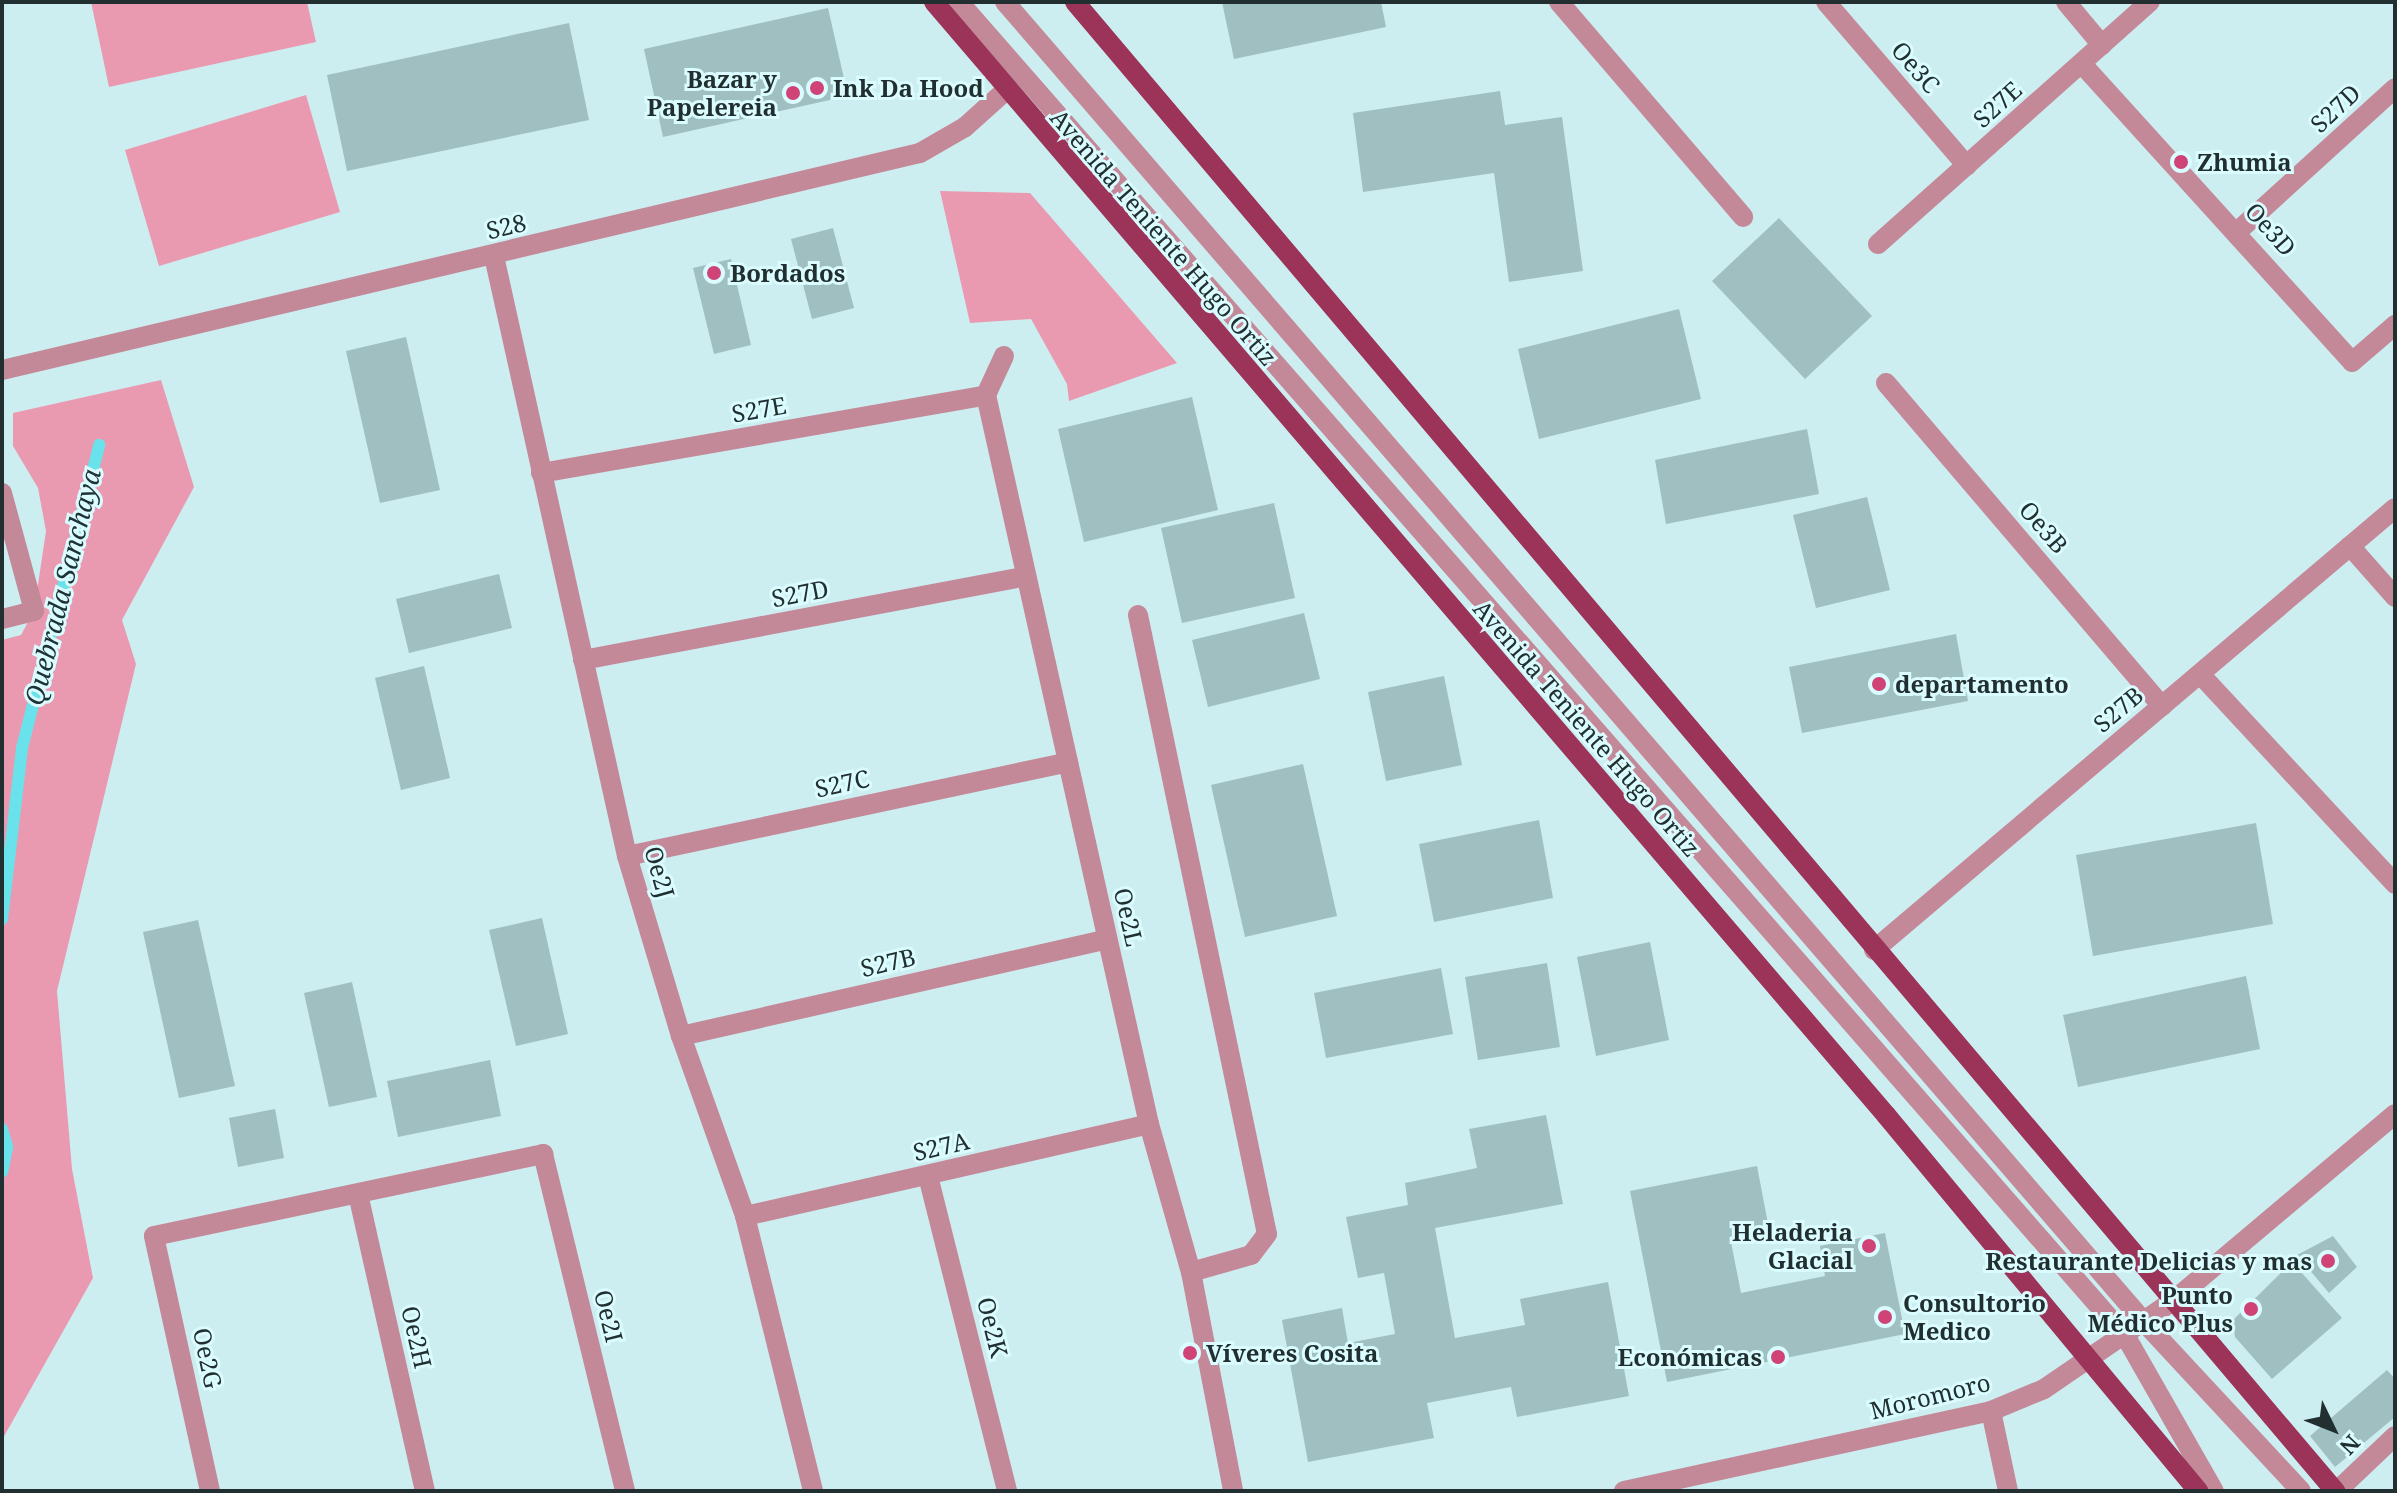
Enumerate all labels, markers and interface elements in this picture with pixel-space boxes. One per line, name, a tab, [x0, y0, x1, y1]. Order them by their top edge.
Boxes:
street label: Oe3C	[1886, 35, 1946, 99]
place label: Bazar y Papelereia	[647, 65, 777, 121]
place label: Ink Da Hood	[833, 74, 984, 102]
street label: S27E	[1967, 75, 2027, 133]
street label: S27D	[2304, 78, 2366, 138]
marker: Ink Da Hood	[808, 79, 826, 97]
marker: Bazar y Papelereia	[784, 84, 802, 102]
street label: Avenida Teniente Hugo Ortiz	[1045, 103, 1283, 371]
place label: Zhumia	[2197, 148, 2292, 176]
marker: Zhumia	[2172, 153, 2190, 171]
street label: Oe3D	[2240, 197, 2302, 261]
street label: S28	[483, 207, 529, 245]
place label: Bordados	[730, 259, 845, 287]
marker: Bordados	[705, 264, 723, 282]
street label: S27E	[729, 390, 789, 428]
water label: Quebrada Sanchaya	[19, 466, 107, 708]
street label: Oe3B	[2014, 495, 2074, 559]
street label: S27D	[769, 573, 831, 613]
street label: Avenida Teniente Hugo Ortiz	[1468, 594, 1706, 862]
place label: departamento	[1895, 670, 2069, 698]
marker: departamento	[1870, 675, 1888, 693]
street label: S27B	[2087, 680, 2149, 738]
street label: S27C	[812, 763, 872, 803]
street label: Oe2J	[639, 843, 681, 901]
street label: Oe2L	[1108, 885, 1150, 949]
street label: S27B	[858, 942, 918, 982]
street label: S27A	[910, 1126, 972, 1166]
place label: Heladeria Glacial	[1732, 1218, 1853, 1274]
marker: Heladeria Glacial	[1860, 1237, 1878, 1255]
place label: Restaurante Delicias y mas	[1985, 1247, 2312, 1275]
marker: Restaurante Delicias y mas	[2319, 1252, 2337, 1270]
place label: Punto Médico Plus	[2087, 1281, 2233, 1337]
street label: Oe2I	[589, 1287, 629, 1345]
place label: Consultorio Medico	[1903, 1289, 2046, 1345]
street label: Oe2K	[972, 1294, 1014, 1360]
marker: Punto Médico Plus	[2240, 1298, 2262, 1320]
street label: Oe2H	[396, 1303, 438, 1371]
marker: Consultorio Medico	[1874, 1306, 1896, 1328]
street label: Oe2G	[188, 1325, 228, 1391]
place label: Víveres Cosita	[1206, 1339, 1378, 1367]
place label: Económicas	[1617, 1343, 1762, 1371]
marker: Víveres Cosita	[1181, 1344, 1199, 1362]
marker: Económicas	[1769, 1348, 1787, 1366]
street label: Moromoro	[1867, 1367, 1993, 1425]
north arrow	[2293, 1389, 2373, 1469]
text: N	[2334, 1429, 2367, 1462]

